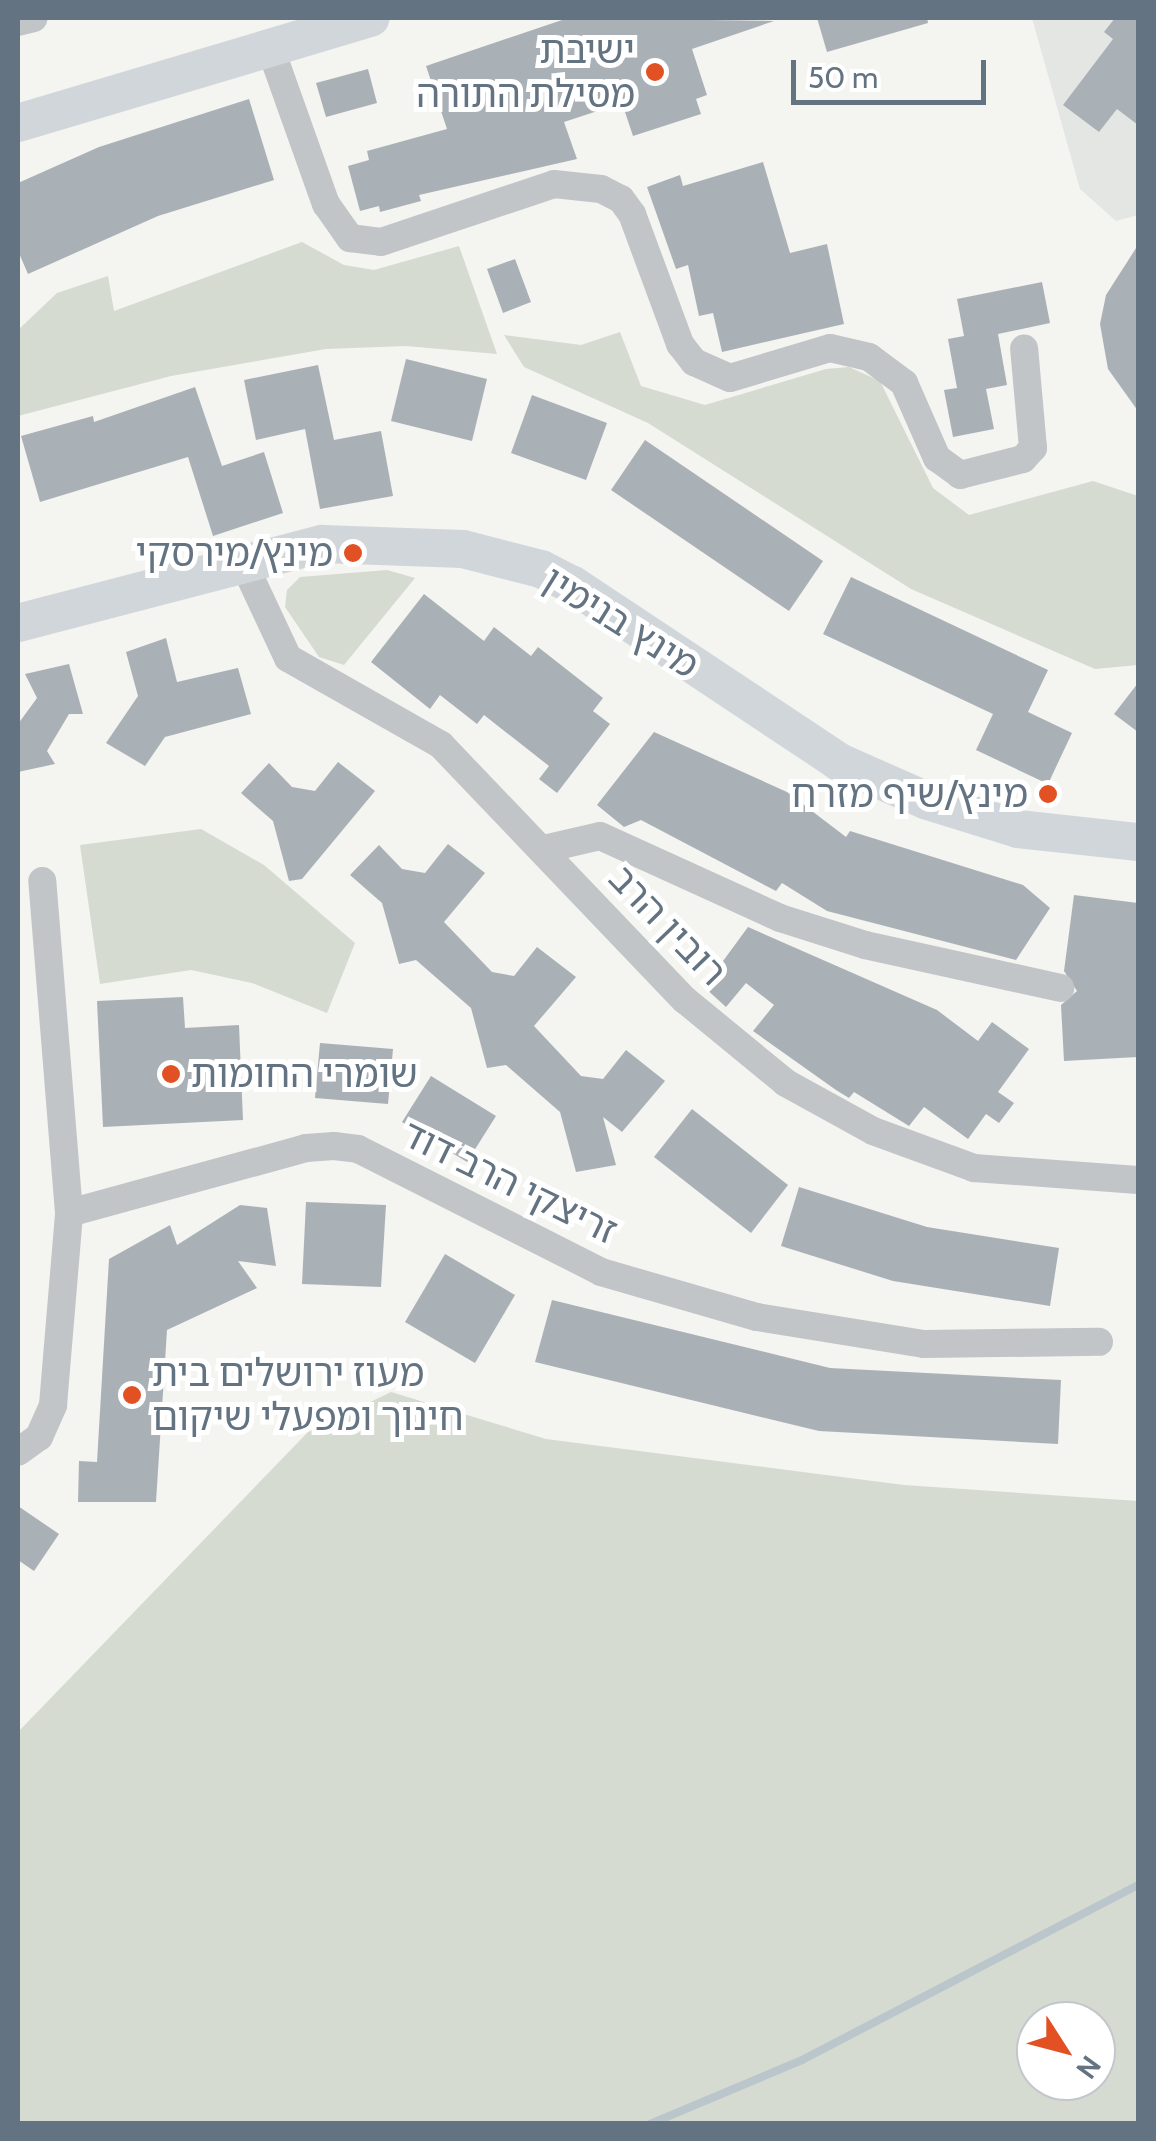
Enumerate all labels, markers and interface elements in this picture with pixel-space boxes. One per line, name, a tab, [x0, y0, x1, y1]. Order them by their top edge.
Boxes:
place label: ישיבת מסילת התורה	[416, 27, 635, 116]
scale bar	[796, 40, 991, 102]
text: 50 m	[808, 59, 878, 96]
marker: ישיבת מסילת התורה	[644, 61, 666, 83]
place label: מינץ/מירסקי	[135, 530, 333, 576]
marker: מינץ/מירסקי	[342, 542, 364, 564]
street label: מינץ בנימין	[535, 556, 707, 688]
place label: מינץ/שיף מזרח	[791, 771, 1028, 817]
marker: מינץ/שיף מזרח	[1037, 783, 1059, 805]
street label: רובין הרב	[600, 856, 736, 994]
place label: שומרי החומות	[191, 1051, 418, 1097]
marker: שומרי החומות	[160, 1063, 182, 1085]
street label: זריצקי הרב דוד	[395, 1110, 625, 1254]
place label: מעוז ירושלים בית חינוך ומפעלי שיקום	[152, 1350, 464, 1440]
marker: מעוז ירושלים בית חינוך ומפעלי שיקום	[121, 1384, 143, 1406]
north arrow	[1016, 2001, 1116, 2101]
text: N	[1069, 2049, 1108, 2085]

